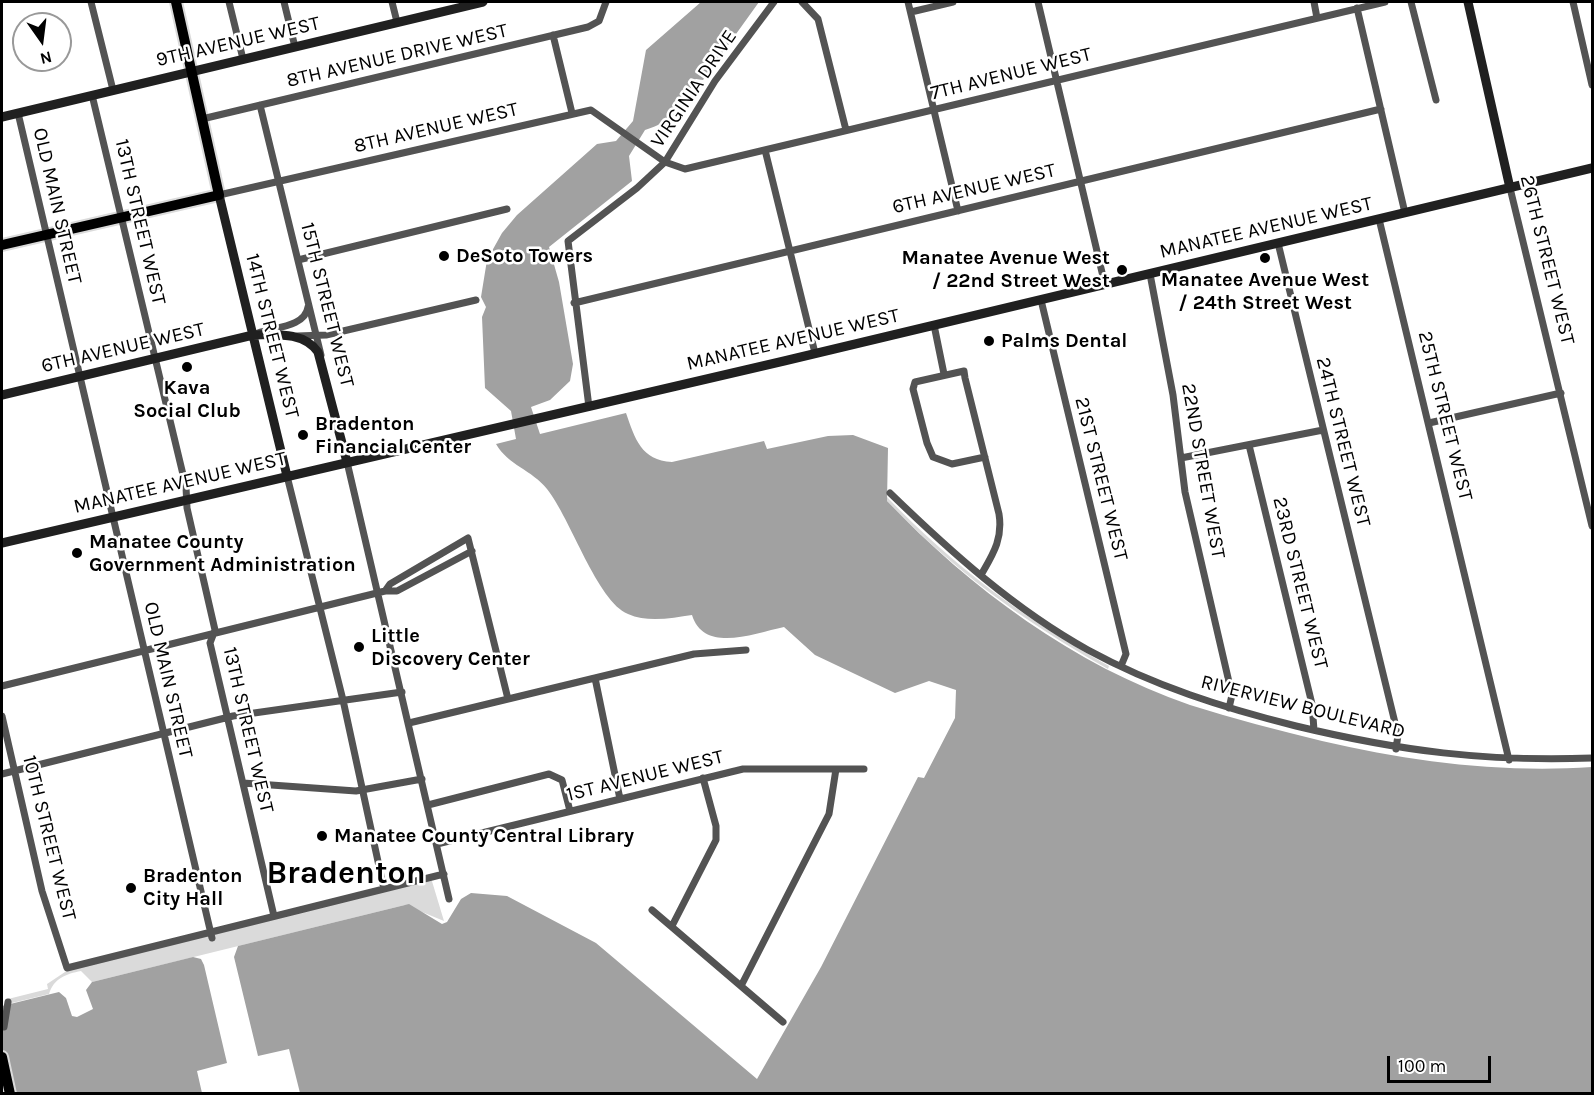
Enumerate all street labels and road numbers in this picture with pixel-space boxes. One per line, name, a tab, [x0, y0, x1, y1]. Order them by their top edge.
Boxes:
street label: 9TH AVENUE WEST	[154, 12, 322, 72]
street label: 8TH AVENUE DRIVE WEST	[284, 19, 510, 93]
street label: VIRGINIA DRIVE	[646, 26, 742, 152]
street label: 7TH AVENUE WEST	[928, 42, 1094, 106]
street label: 8TH AVENUE WEST	[352, 97, 520, 159]
street label: OLD MAIN STREET	[27, 126, 87, 286]
street label: 13TH STREET WEST	[109, 137, 171, 307]
street label: 6TH AVENUE WEST	[890, 159, 1058, 219]
street label: 26TH STREET WEST	[1514, 173, 1580, 347]
street label: MANATEE AVENUE WEST	[1157, 192, 1375, 264]
street label: 15TH STREET WEST	[295, 220, 359, 390]
street label: 14TH STREET WEST	[240, 251, 304, 421]
street label: MANATEE AVENUE WEST	[684, 304, 902, 376]
street label: 6TH AVENUE WEST	[39, 318, 207, 378]
street label: 25TH STREET WEST	[1412, 329, 1478, 503]
street label: 24TH STREET WEST	[1310, 355, 1376, 529]
street label: 22ND STREET WEST	[1176, 381, 1230, 561]
street label: 21ST STREET WEST	[1069, 395, 1133, 563]
street label: MANATEE AVENUE WEST	[71, 447, 289, 519]
street label: 23RD STREET WEST	[1267, 495, 1333, 671]
street label: OLD MAIN STREET	[138, 600, 198, 760]
street label: 13TH STREET WEST	[217, 645, 279, 815]
street label: RIVERVIEW BOULEVARD	[1198, 670, 1408, 744]
street label: 1ST AVENUE WEST	[564, 745, 726, 807]
street label: 10TH STREET WEST	[17, 753, 81, 923]

